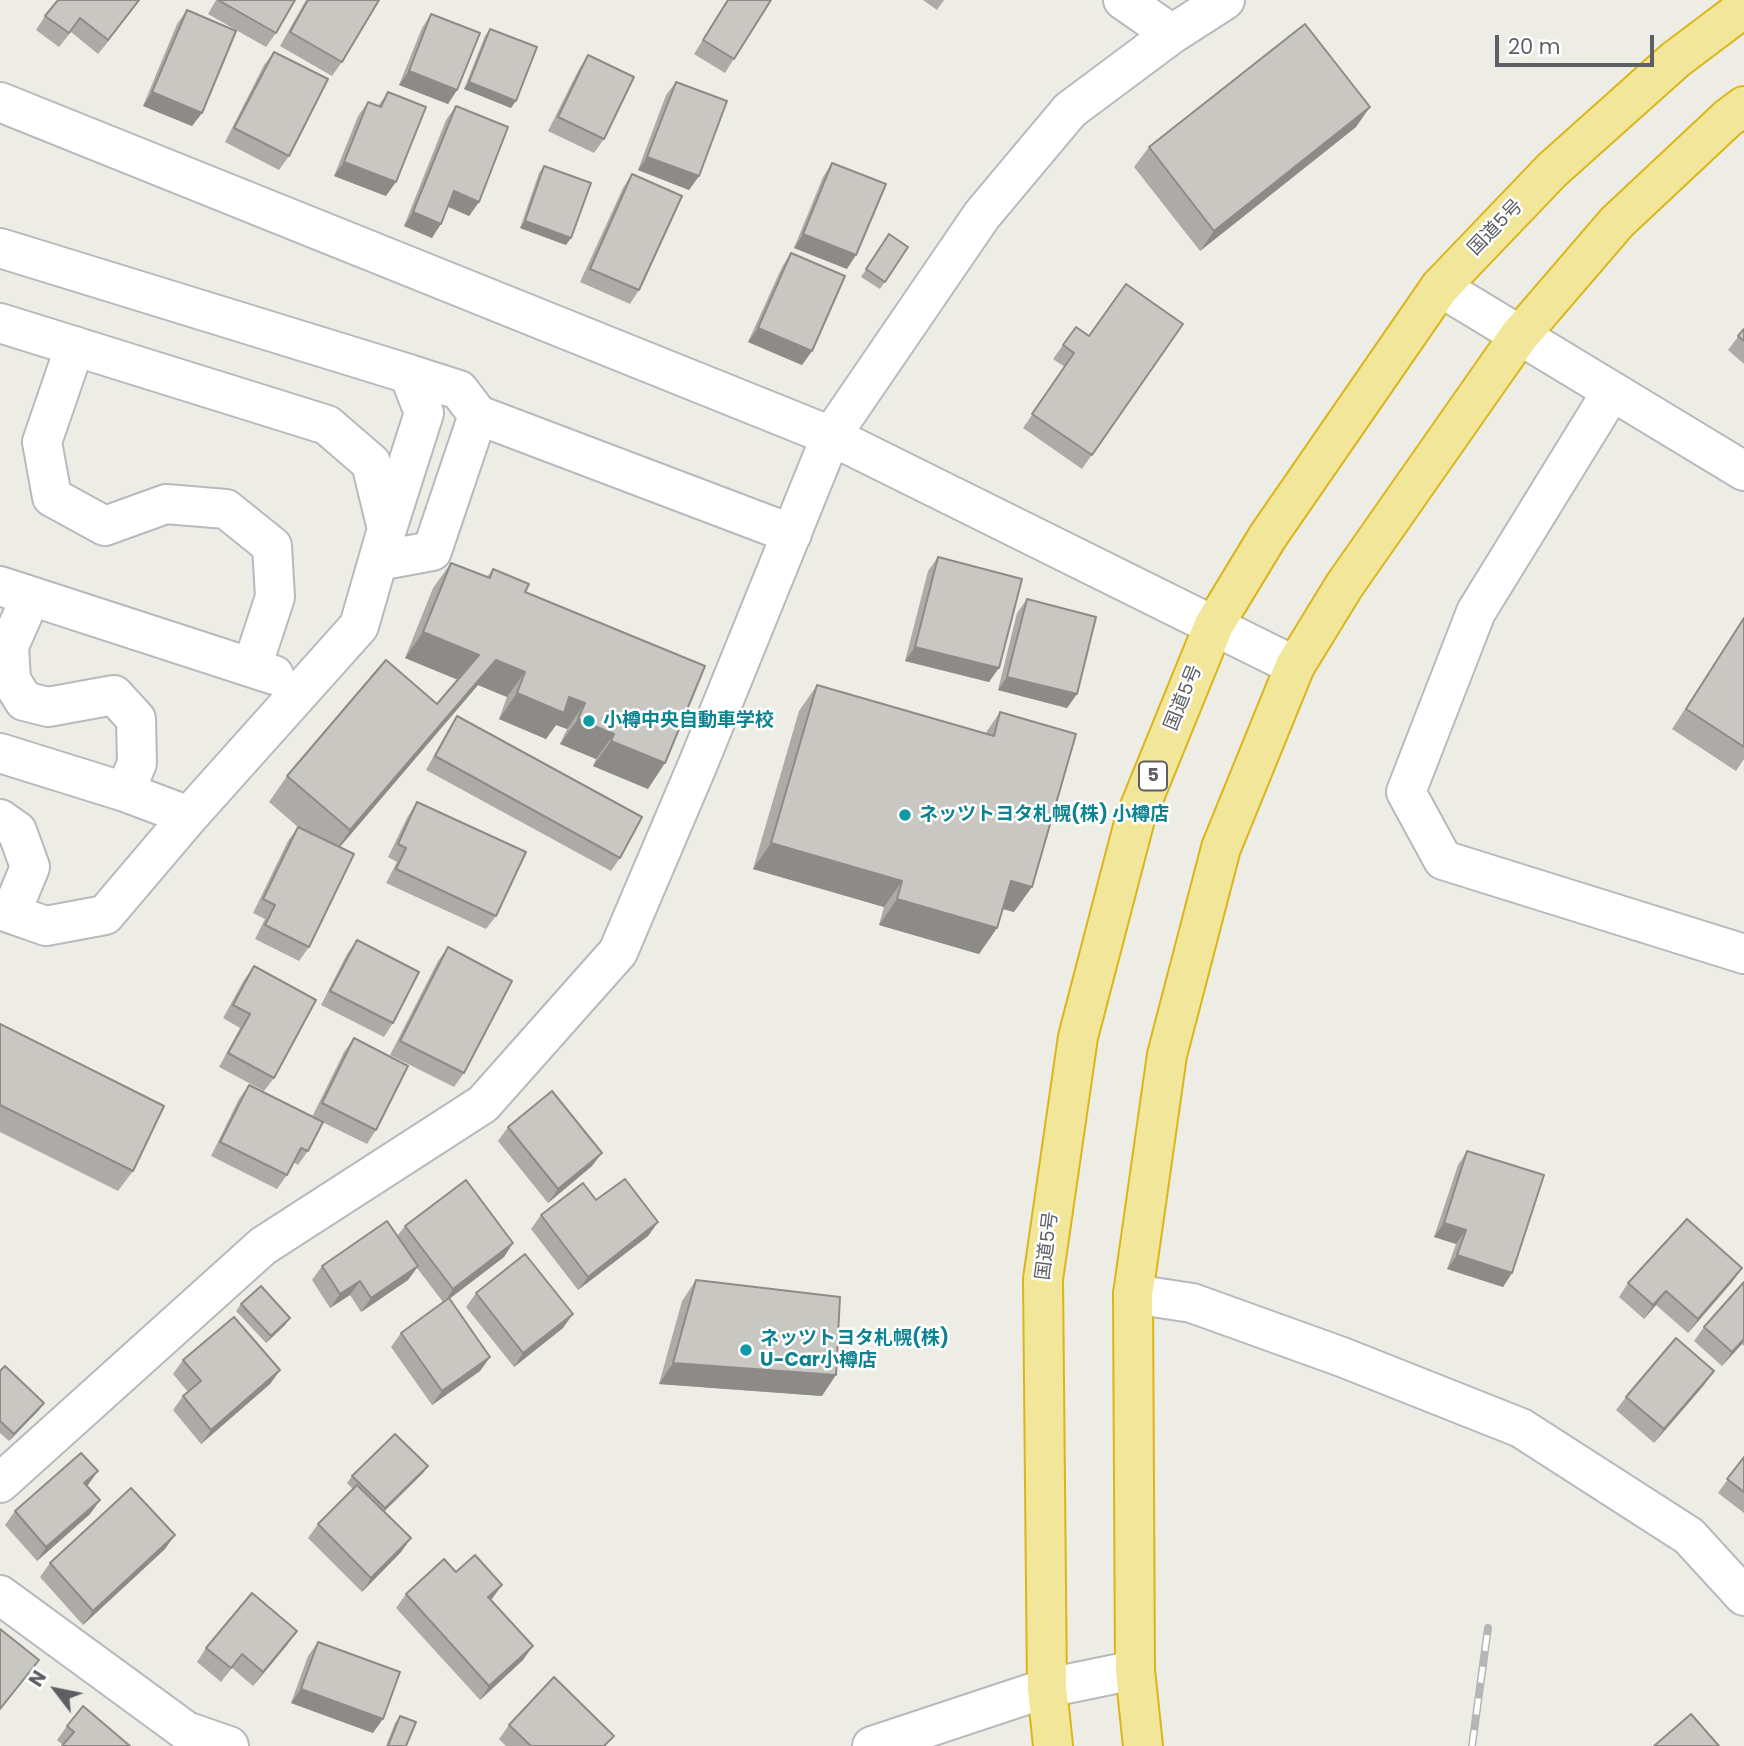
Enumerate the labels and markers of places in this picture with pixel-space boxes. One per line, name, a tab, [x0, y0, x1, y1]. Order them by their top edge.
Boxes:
place label: 小樽中央自動車学校	[603, 710, 774, 732]
marker: 小樽中央自動車学校	[581, 713, 597, 729]
place label: ネッツトヨタ札幌(株) 小樽店	[919, 804, 1169, 826]
marker: ネッツトヨタ札幌(株) 小樽店	[897, 807, 913, 823]
place label: ネッツトヨタ札幌(株) U-Car小樽店	[760, 1328, 949, 1372]
marker: ネッツトヨタ札幌(株) U-Car小樽店	[738, 1342, 754, 1358]

